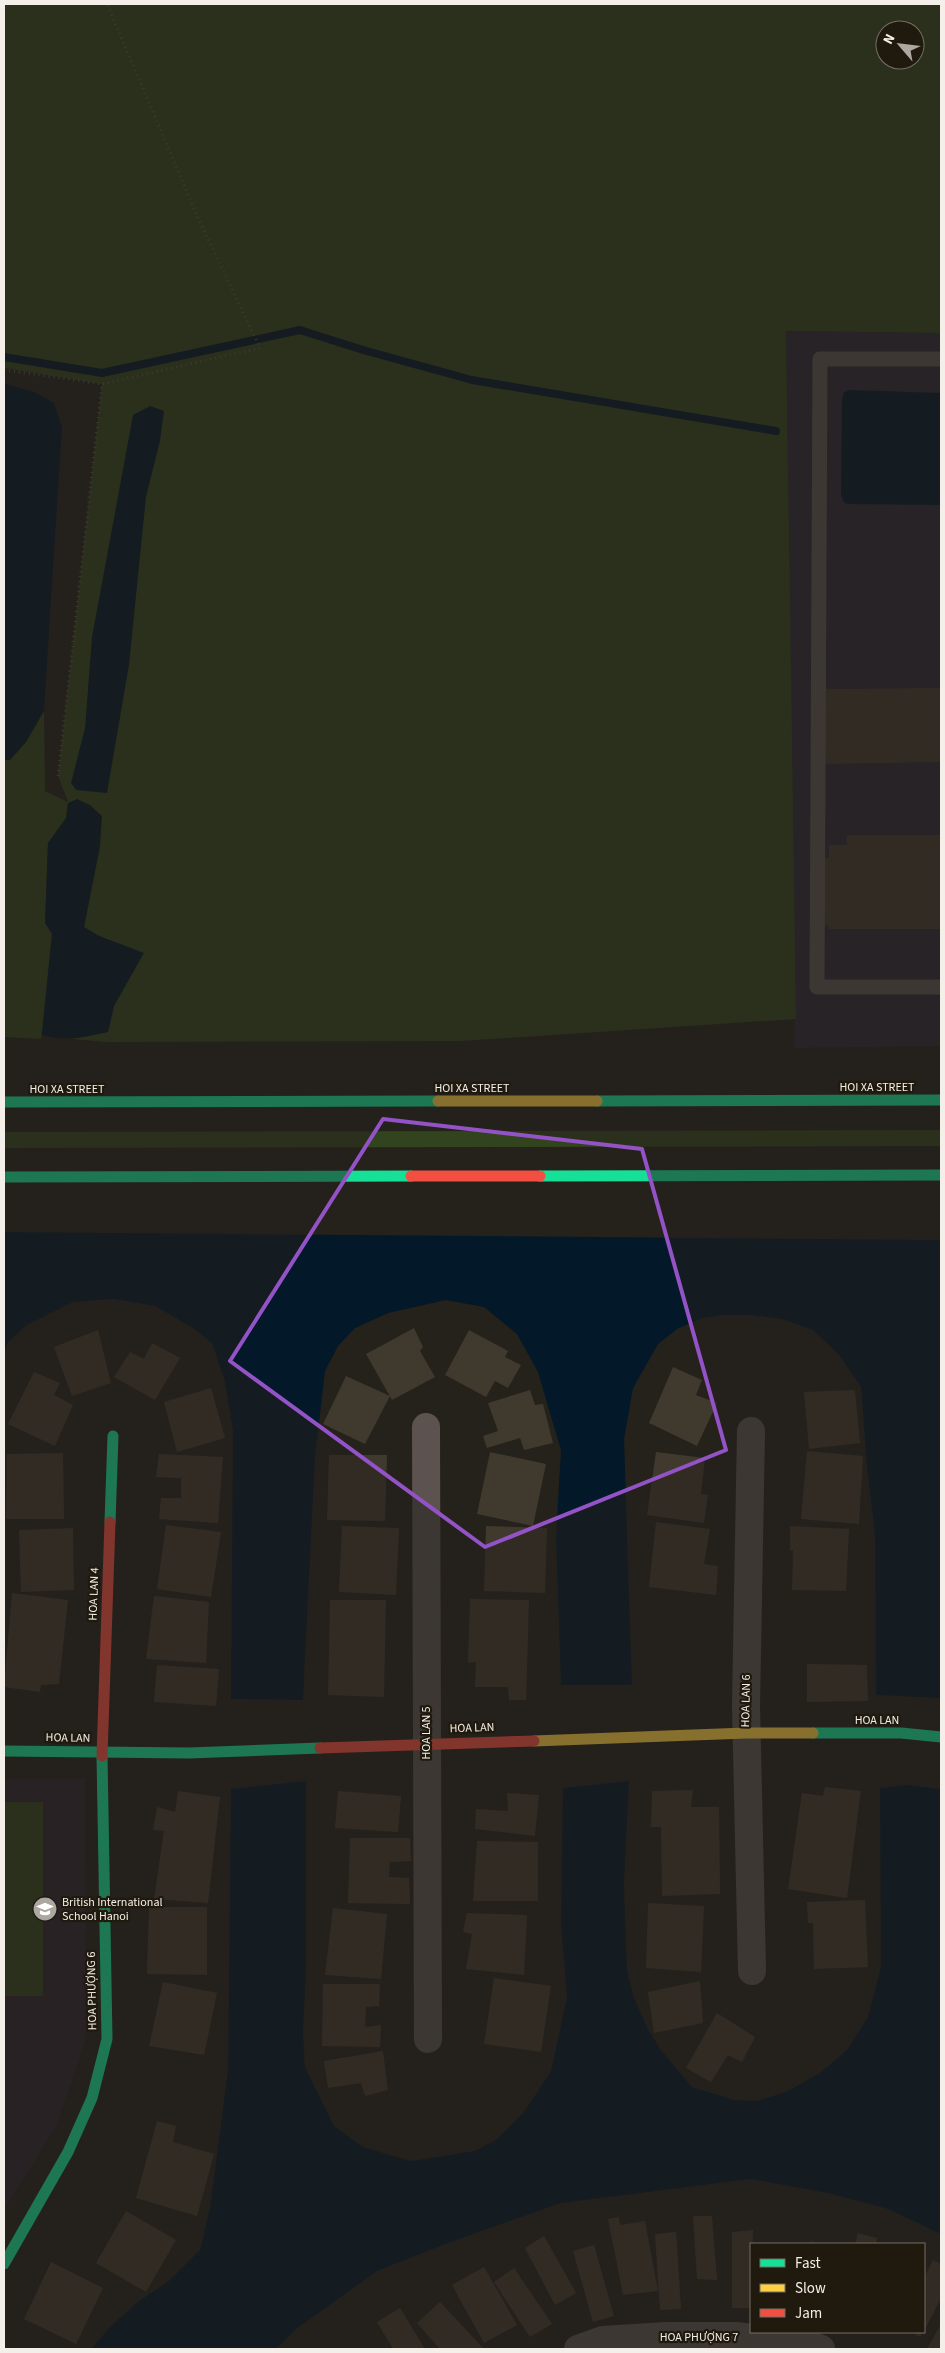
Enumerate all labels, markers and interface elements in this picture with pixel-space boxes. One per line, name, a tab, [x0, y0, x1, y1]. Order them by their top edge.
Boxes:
north arrow	[875, 20, 925, 70]
text: N	[878, 31, 900, 48]
street label: HOI XA STREET	[840, 1079, 915, 1096]
street label: HOI XA STREET	[435, 1080, 510, 1097]
street label: HOI XA STREET	[30, 1081, 105, 1098]
street label: HOA LAN 4	[85, 1567, 103, 1621]
street label: HOA LAN 6	[737, 1674, 755, 1728]
street label: HOA LAN 5	[418, 1706, 435, 1760]
street label: HOA LAN	[855, 1712, 899, 1729]
street label: HOA LAN	[449, 1719, 495, 1737]
street label: HOA LAN	[45, 1729, 91, 1747]
place label: British International School Hanoi	[62, 1894, 163, 1925]
school or university icon: British International School Hanoi	[32, 1896, 58, 1922]
street label: HOA PHƯỢNG 6	[83, 1952, 101, 2030]
legend	[750, 2243, 925, 2333]
text: Fast	[795, 2253, 821, 2274]
text: Slow	[795, 2278, 826, 2299]
text: Jam	[795, 2303, 822, 2324]
street label: HOA PHƯỢNG 7	[660, 2329, 738, 2346]

